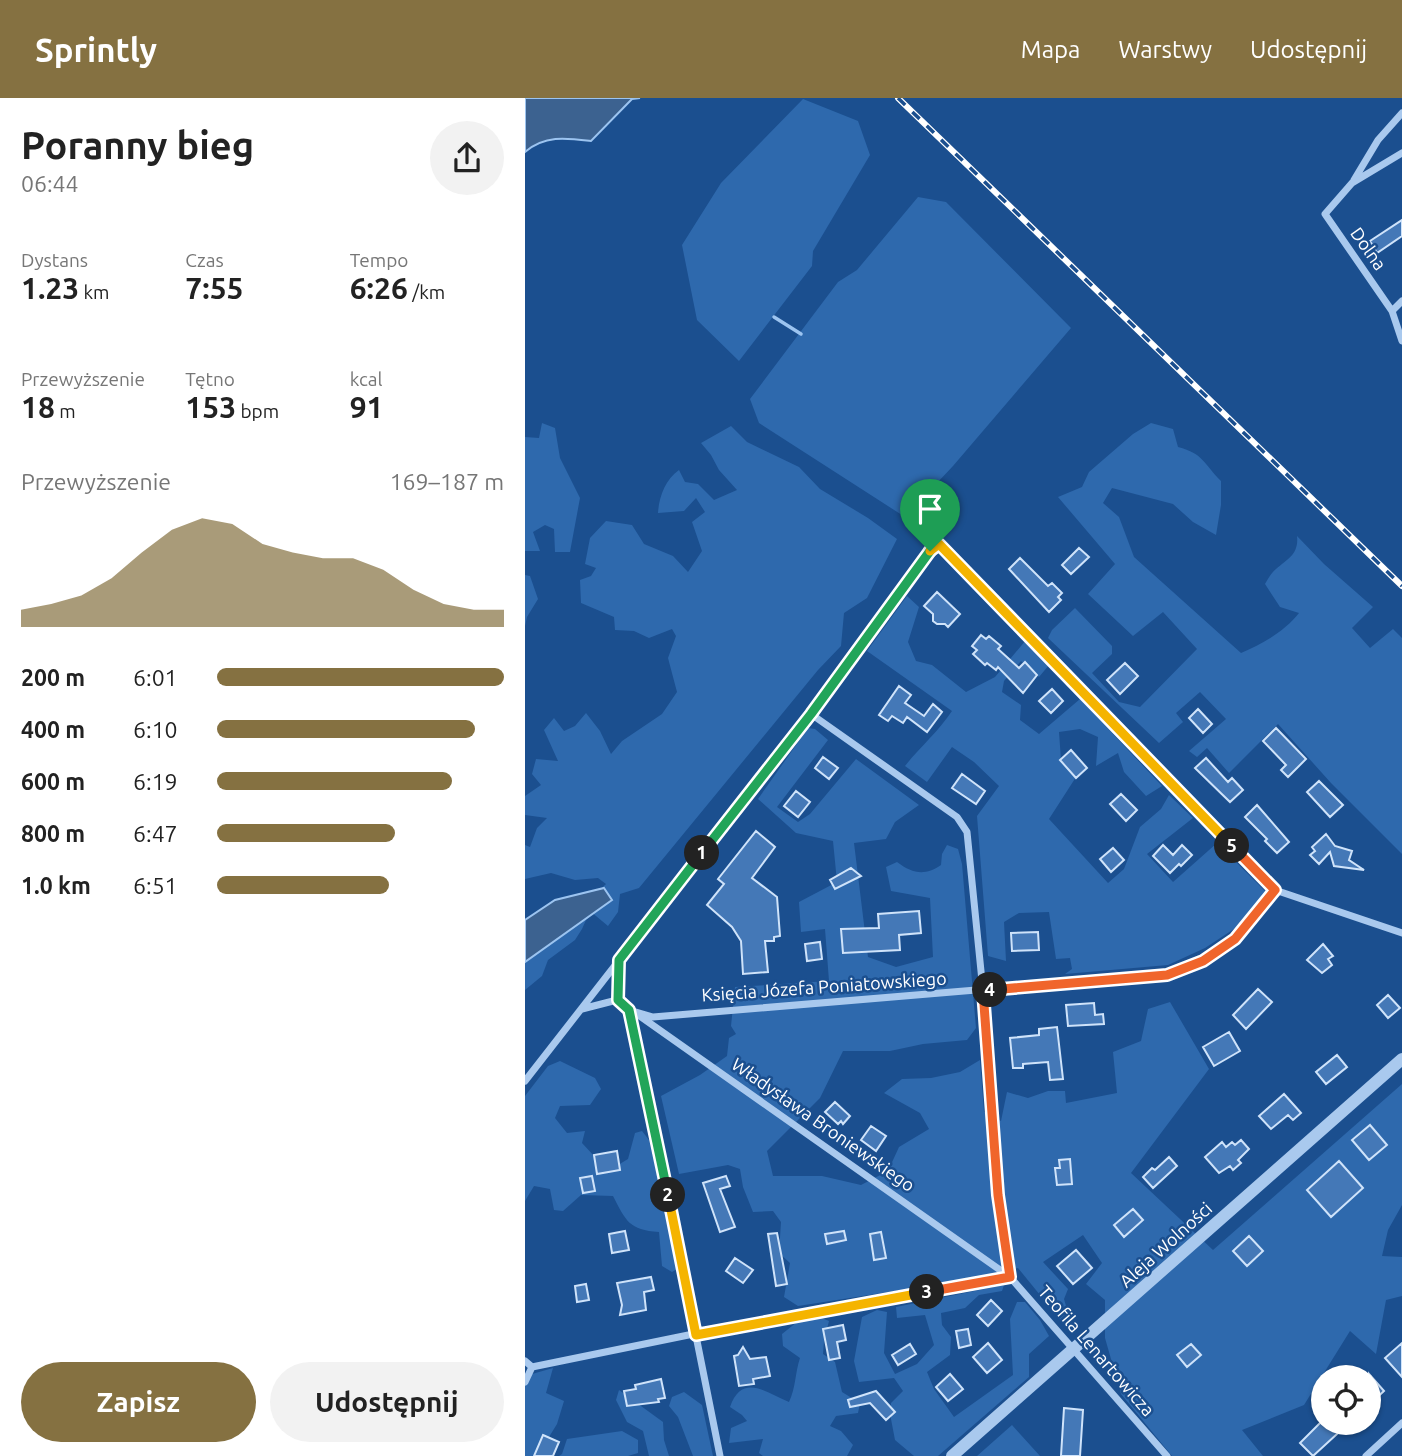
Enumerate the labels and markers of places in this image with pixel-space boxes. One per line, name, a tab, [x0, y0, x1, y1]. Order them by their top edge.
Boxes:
pin	[900, 479, 960, 551]
pin: 5	[1215, 828, 1249, 864]
pin: 1	[685, 836, 719, 870]
pin: 4	[973, 972, 1007, 1008]
pin: 2	[650, 1178, 685, 1212]
pin: 3	[909, 1274, 945, 1310]

